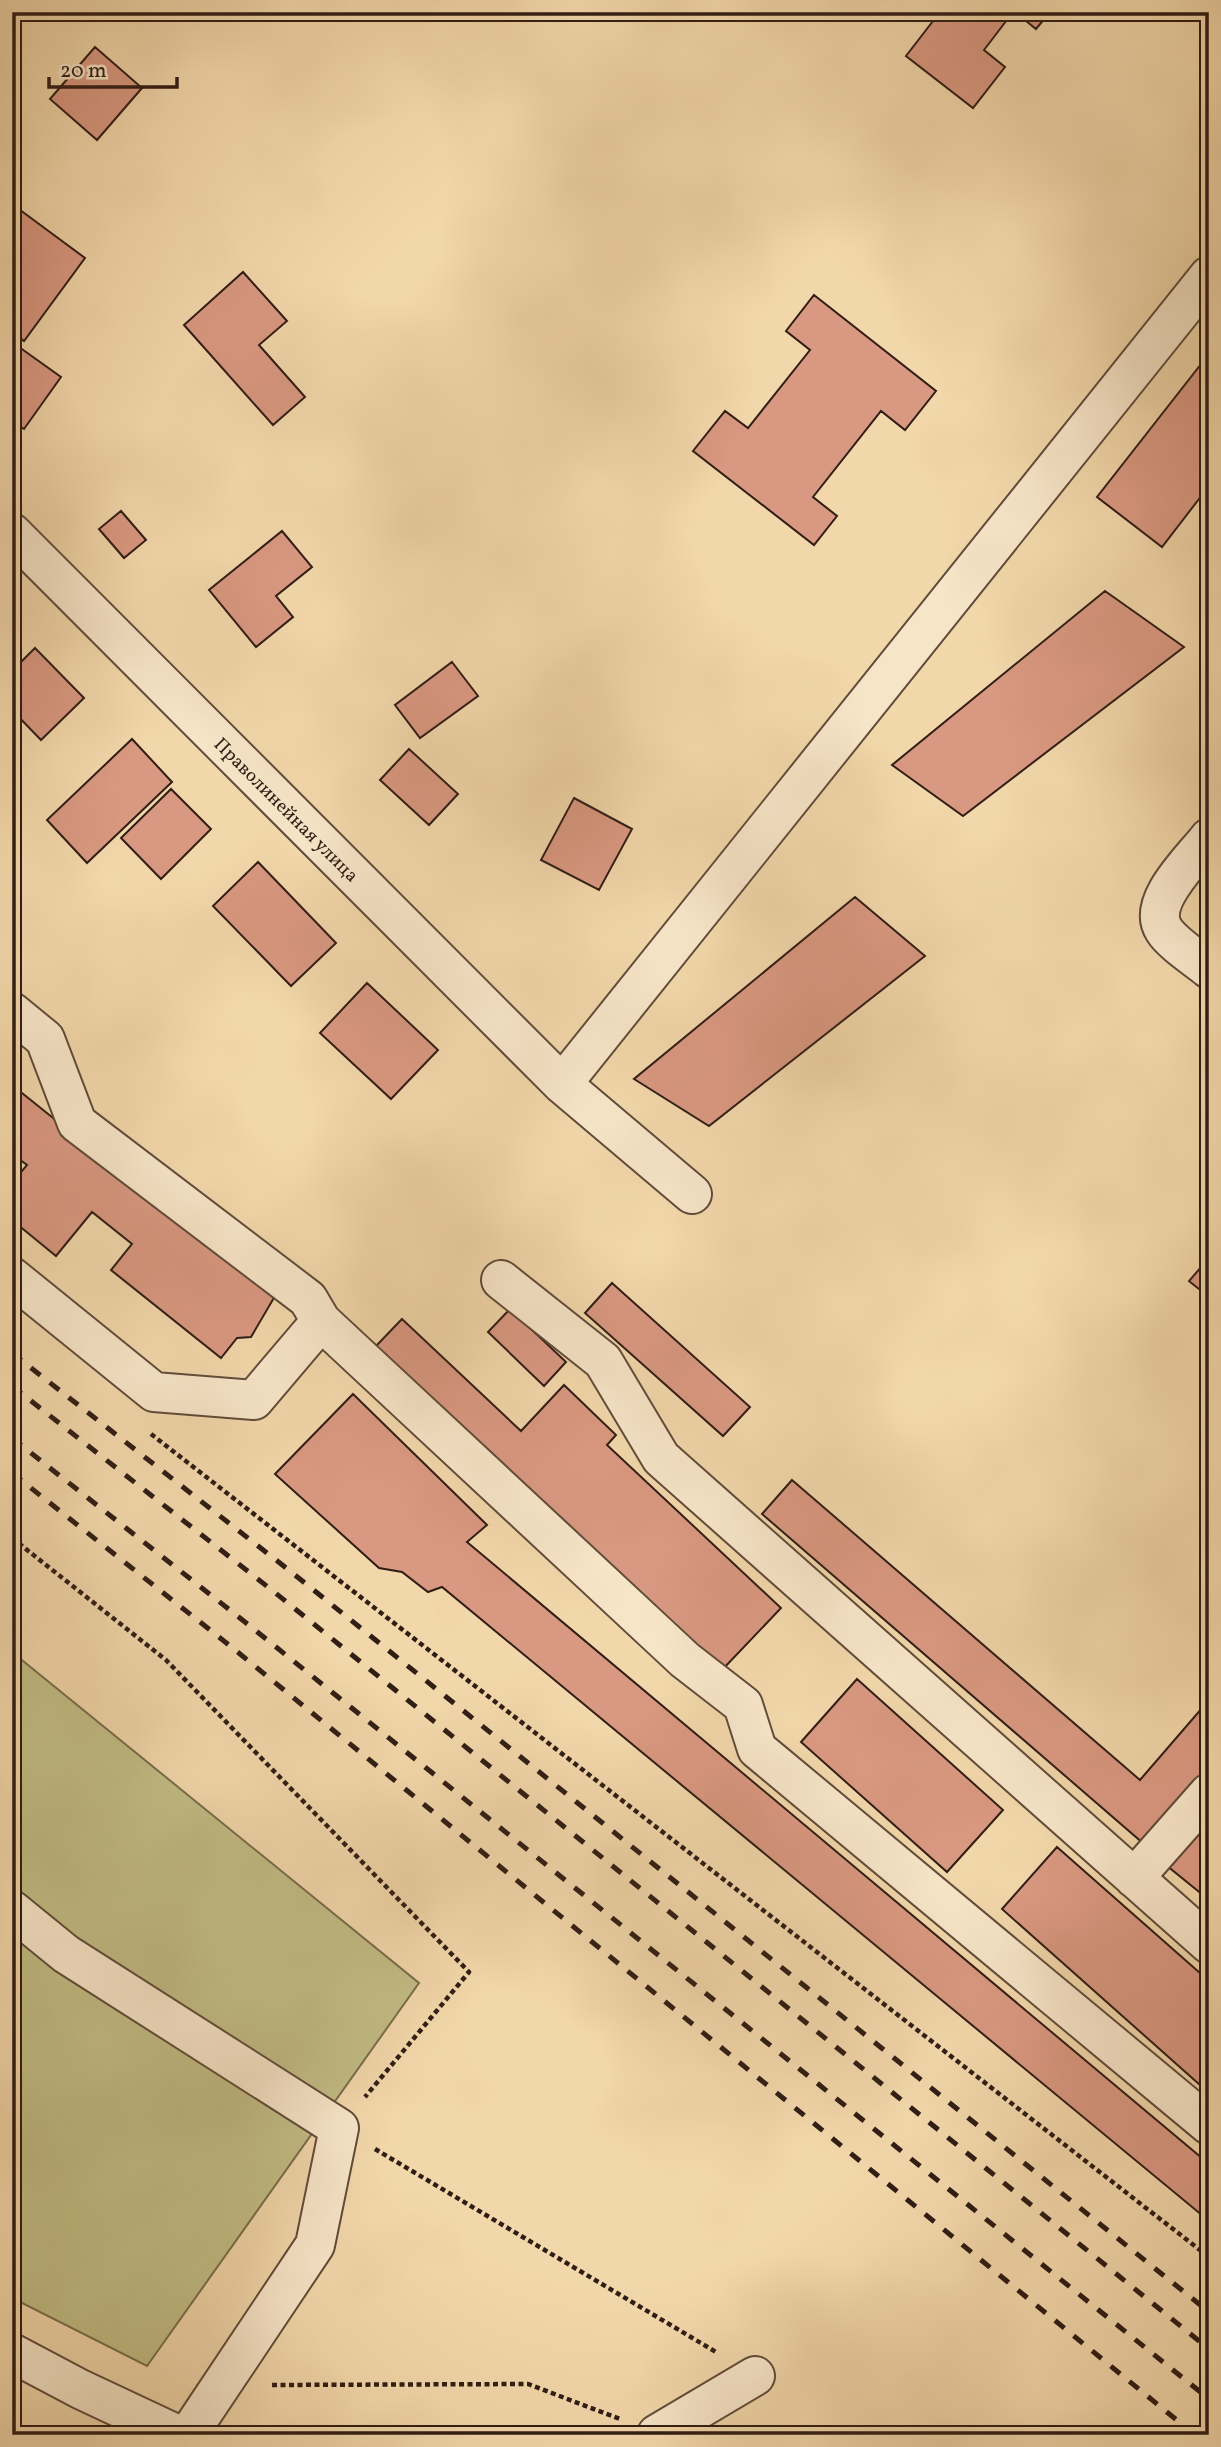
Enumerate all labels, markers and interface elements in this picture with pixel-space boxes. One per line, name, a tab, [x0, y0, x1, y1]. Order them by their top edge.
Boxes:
scale bar	[49, 46, 177, 90]
text: 20 m	[60, 57, 106, 86]
street label: Праволинейная улица	[207, 732, 364, 889]

